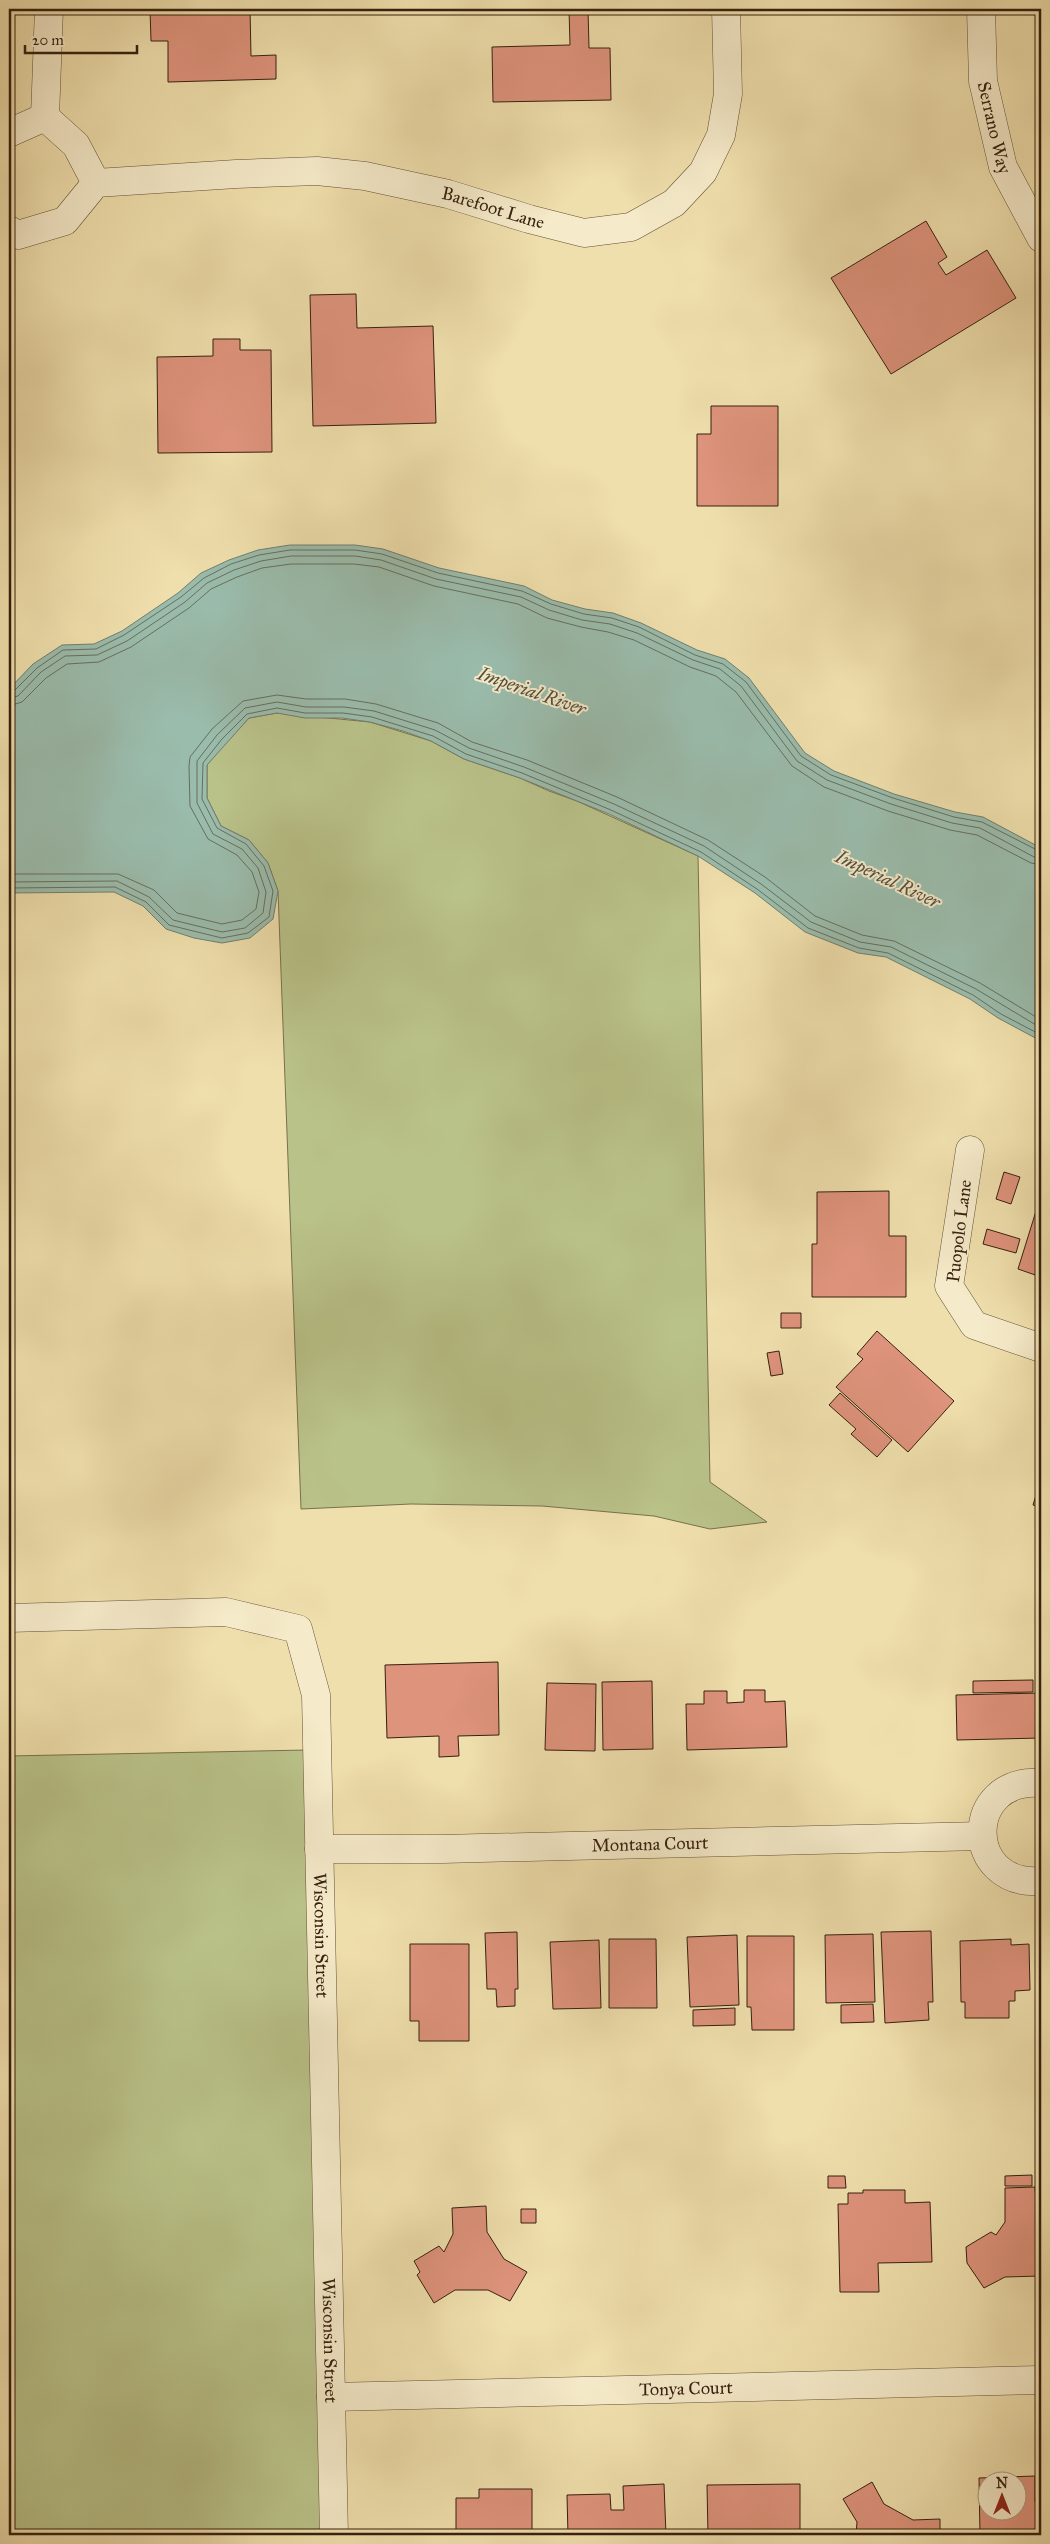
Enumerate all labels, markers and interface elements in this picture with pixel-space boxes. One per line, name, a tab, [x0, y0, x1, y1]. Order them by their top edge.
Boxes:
scale bar	[25, 22, 138, 54]
text: 20 m	[32, 31, 64, 49]
street label: Serrano Way	[973, 80, 1016, 179]
street label: Barefoot Lane	[440, 182, 547, 233]
water label: Imperial River	[474, 661, 590, 722]
water label: Imperial River	[831, 844, 945, 915]
street label: Puopolo Lane	[942, 1178, 976, 1284]
street label: Montana Court	[591, 1832, 709, 1856]
street label: Wisconsin Street	[309, 1873, 334, 1999]
street label: Wisconsin Street	[317, 2278, 342, 2404]
street label: Tonya Court	[639, 2376, 734, 2401]
north arrow	[978, 2472, 1028, 2522]
text: N	[996, 2475, 1008, 2492]

